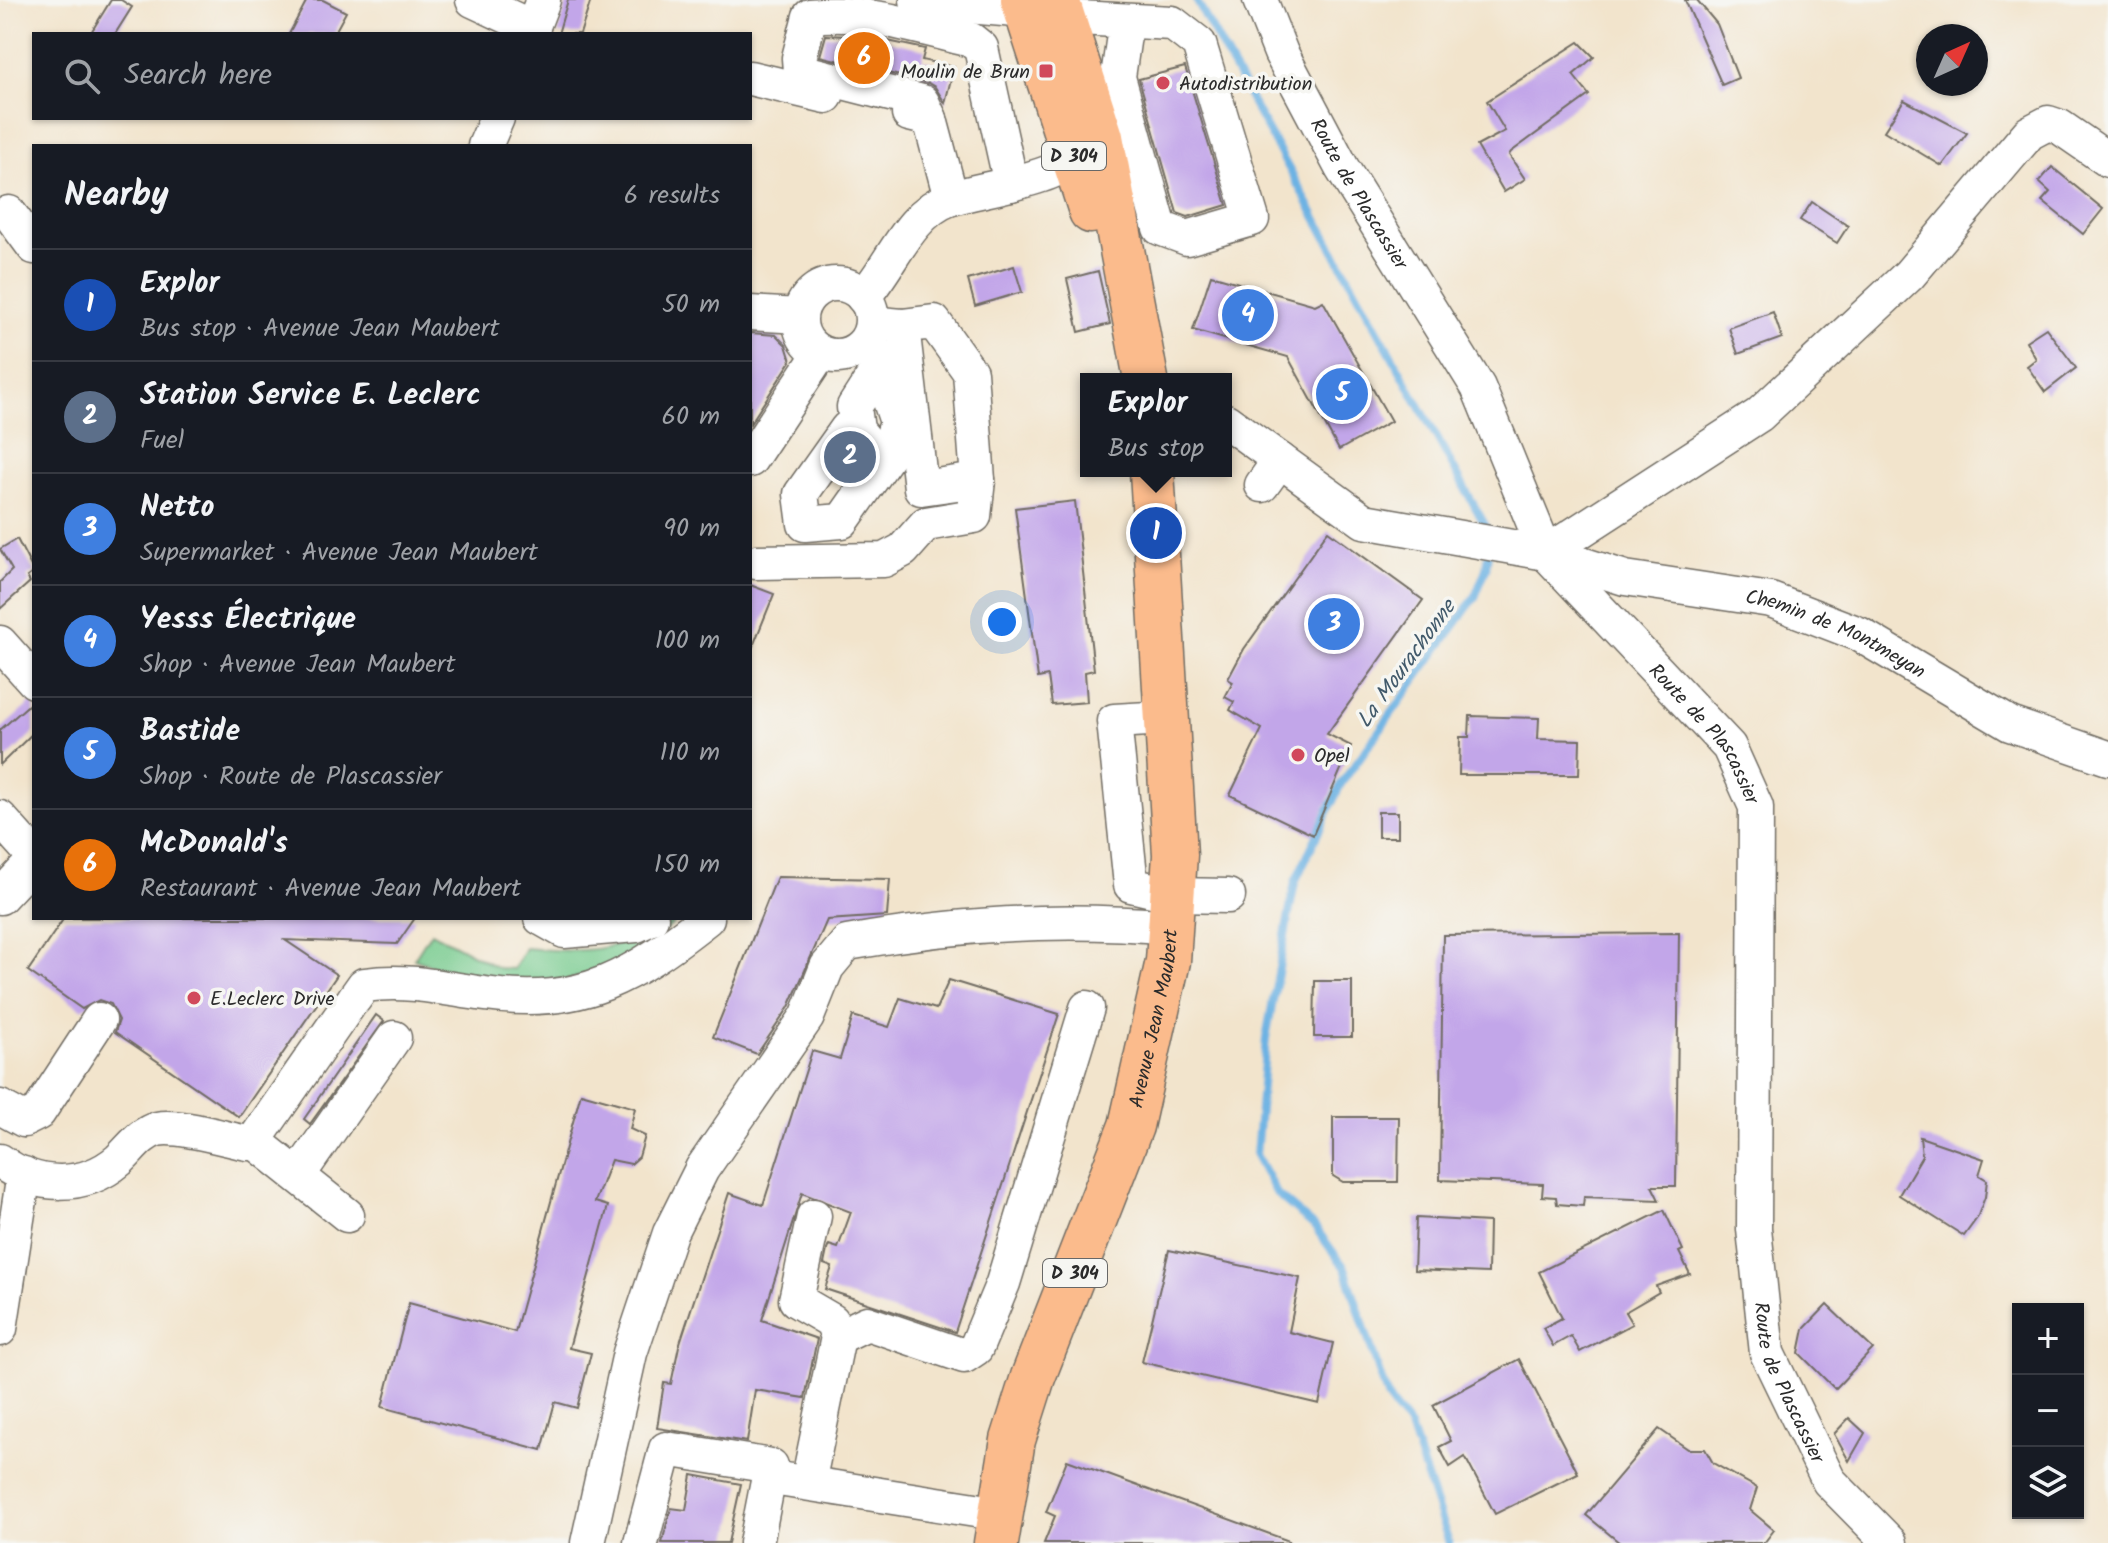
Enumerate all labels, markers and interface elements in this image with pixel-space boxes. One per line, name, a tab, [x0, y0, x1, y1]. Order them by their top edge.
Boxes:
north arrow	[1916, 24, 1988, 96]
pin: 6	[838, 28, 890, 88]
search box	[32, 32, 752, 120]
text: Search here	[124, 52, 272, 100]
icon: search	[60, 54, 104, 98]
place label: Moulin de Brun	[901, 57, 1030, 89]
marker: Moulin de Brun	[1037, 62, 1055, 80]
place label: Autodistribution	[1179, 69, 1312, 101]
marker: Autodistribution	[1154, 74, 1172, 92]
street label: Route de Plascassier	[1300, 113, 1416, 278]
road number: D 304	[1042, 142, 1106, 170]
text: Nearby	[64, 169, 169, 223]
text: 6 results	[624, 175, 720, 217]
text: Explor	[140, 260, 219, 308]
text: 1	[86, 284, 94, 326]
text: 50 m	[662, 284, 720, 326]
pin: 4	[1222, 285, 1274, 345]
text: Bus stop · Avenue Jean Maubert	[140, 308, 499, 350]
pin: 5	[1316, 364, 1368, 424]
text: Station Service E. Leclerc	[140, 372, 481, 420]
popup	[1080, 373, 1232, 477]
text: Explor	[1108, 380, 1187, 428]
text: 2	[82, 396, 98, 438]
text: 60 m	[661, 396, 720, 438]
text: Fuel	[140, 420, 184, 462]
pin: 2	[824, 427, 876, 487]
text: Bus stop	[1108, 428, 1204, 470]
text: Netto	[140, 484, 214, 532]
pin: 1	[1130, 503, 1182, 563]
text: 3	[83, 508, 97, 550]
text: 90 m	[663, 508, 720, 550]
text: Supermarket · Avenue Jean Maubert	[140, 532, 538, 574]
street label: Chemin de Montmeyan	[1743, 582, 1931, 688]
water label: La Mourachonne	[1348, 591, 1467, 736]
pin: 3	[1308, 594, 1360, 654]
text: Yesss Électrique	[140, 596, 356, 644]
your location	[982, 602, 1022, 642]
text: 4	[83, 620, 97, 662]
text: 100 m	[655, 620, 720, 662]
text: Shop · Avenue Jean Maubert	[140, 644, 456, 686]
street label: Route de Plascassier	[1640, 657, 1767, 811]
text: Bastide	[140, 708, 240, 756]
text: 5	[83, 732, 97, 774]
text: 110 m	[660, 732, 720, 774]
place label: Opel	[1314, 741, 1350, 773]
marker: Opel	[1289, 746, 1307, 764]
text: Shop · Route de Plascassier	[140, 756, 442, 798]
text: McDonald's	[140, 820, 288, 868]
text: 6	[83, 844, 97, 886]
text: 150 m	[654, 844, 720, 886]
text: Restaurant · Avenue Jean Maubert	[140, 868, 521, 910]
street label: Avenue Jean Maubert	[1121, 928, 1188, 1111]
place label: E.Leclerc Drive	[210, 984, 334, 1016]
marker: E.Leclerc Drive	[185, 989, 203, 1007]
road number: D 304	[1043, 1259, 1107, 1287]
street label: Route de Plascassier	[1744, 1300, 1833, 1470]
map controls	[2012, 1303, 2084, 1519]
button: +	[2012, 1303, 2084, 1375]
button: −	[2012, 1375, 2084, 1447]
button: layers	[2012, 1447, 2084, 1519]

